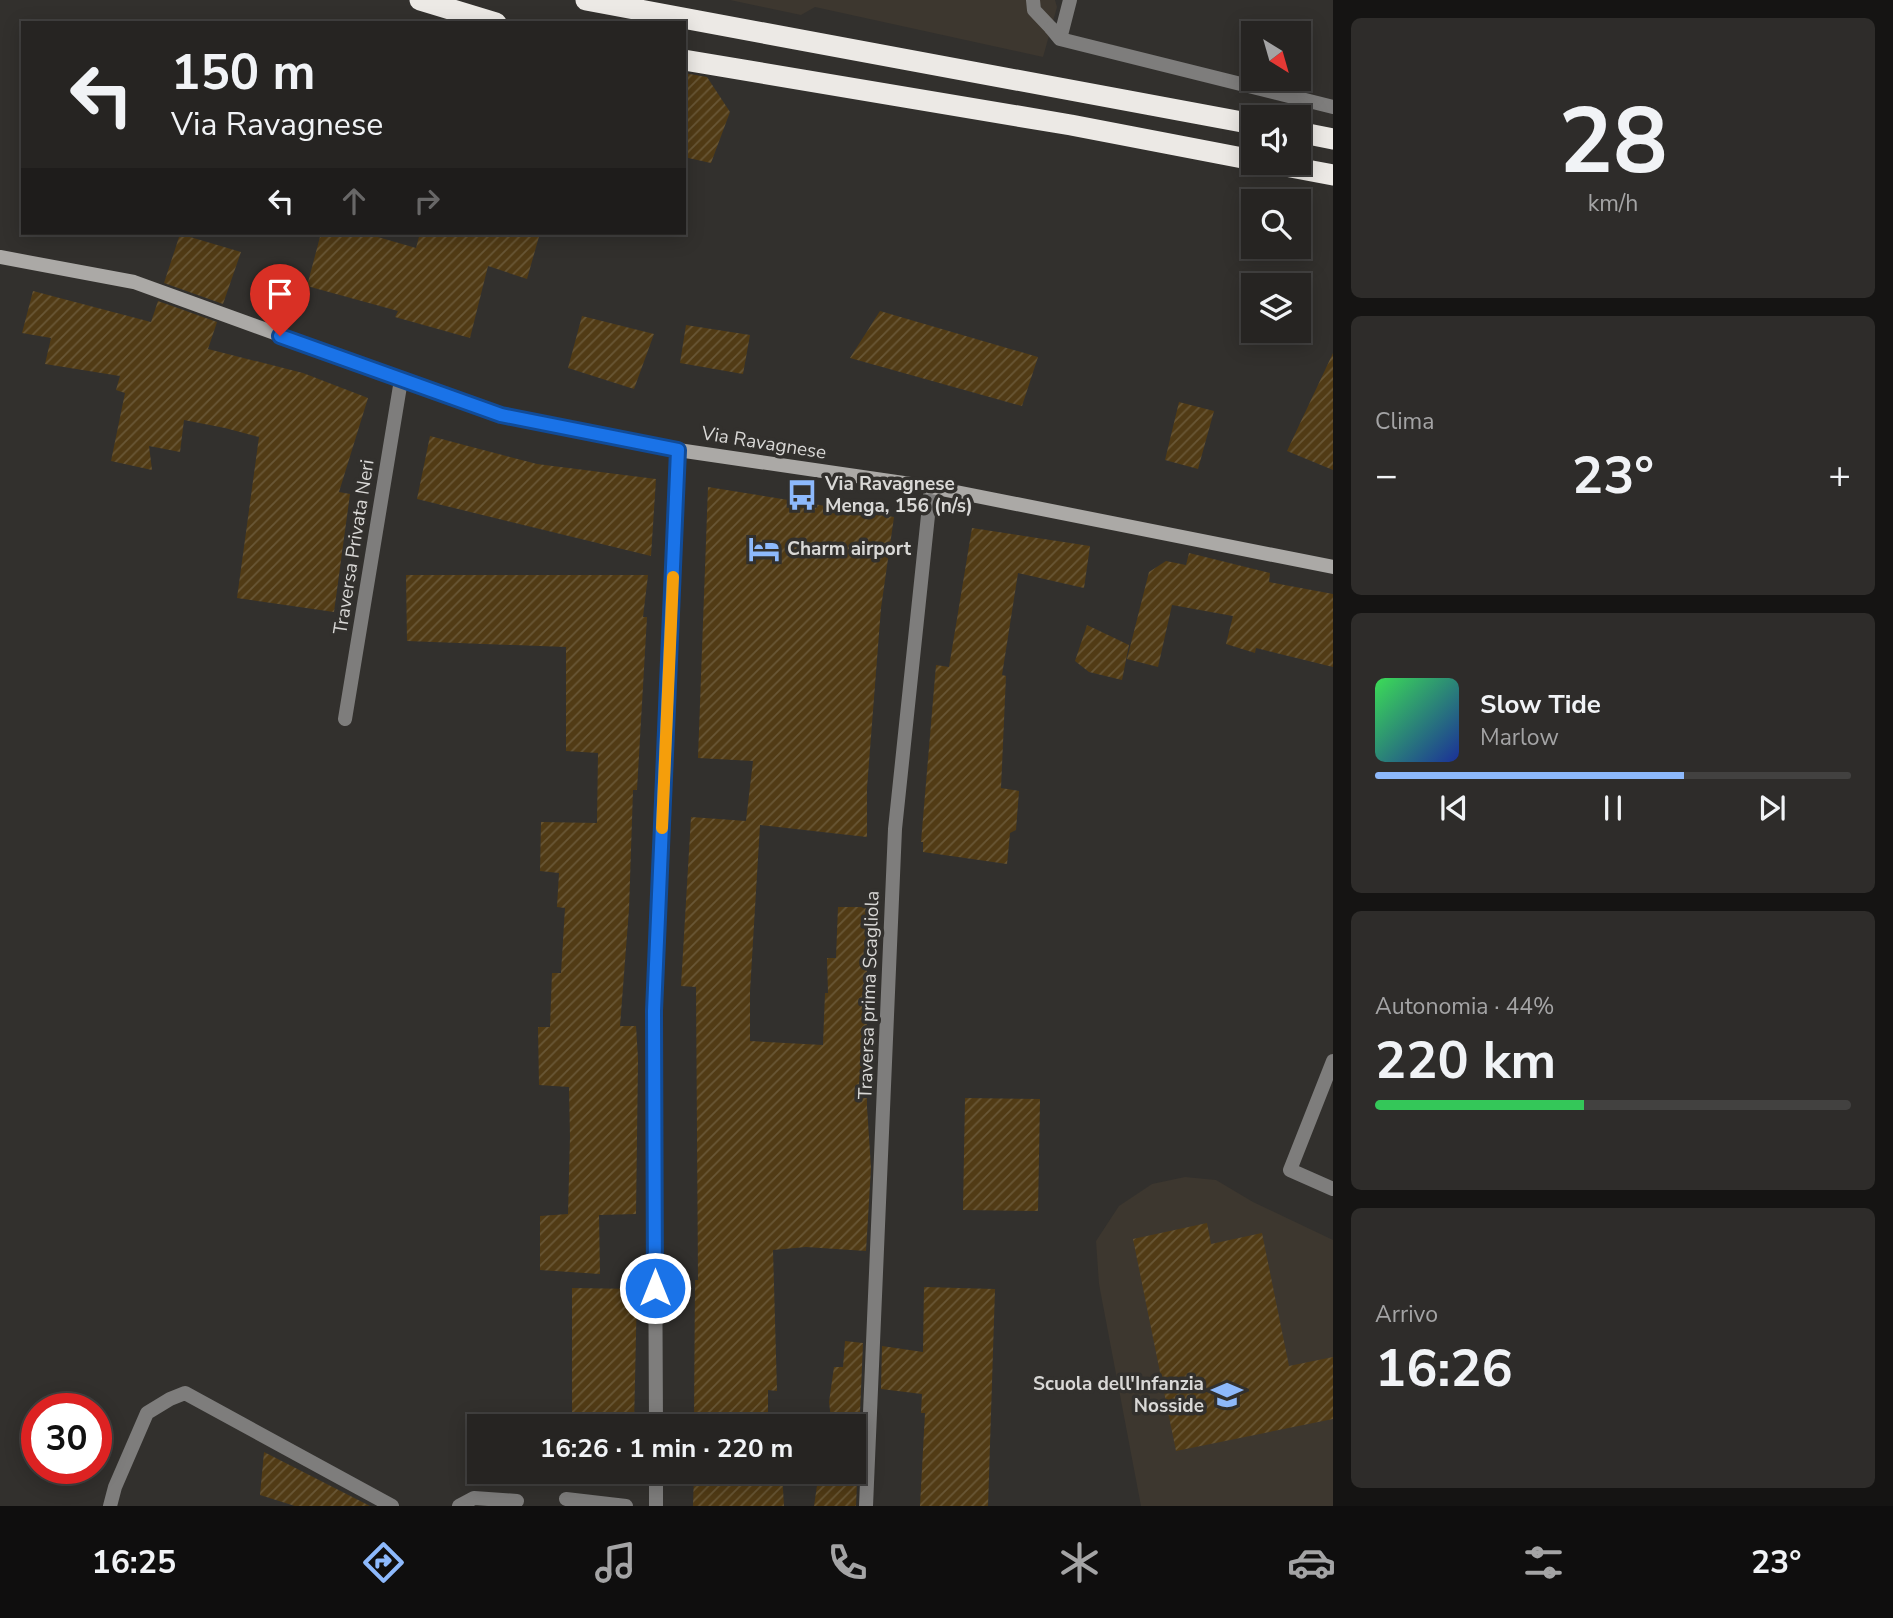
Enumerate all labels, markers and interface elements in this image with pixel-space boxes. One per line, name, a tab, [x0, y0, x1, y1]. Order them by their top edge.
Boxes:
north arrow	[1241, 21, 1311, 91]
map controls	[1241, 21, 1311, 343]
text: 150 m	[171, 39, 315, 106]
icon: left	[56, 49, 147, 140]
text: 28	[1558, 80, 1668, 204]
text: Via Ravagnese	[171, 103, 383, 146]
button: sound	[1241, 105, 1311, 175]
icon: left	[262, 182, 300, 220]
icon: ahead	[335, 182, 373, 220]
icon: right	[408, 182, 446, 220]
text: km/h	[1588, 188, 1638, 219]
button: search	[1241, 189, 1311, 259]
pin	[250, 264, 310, 336]
button: layers	[1241, 273, 1311, 343]
icon: arrive	[261, 275, 299, 313]
text: Clima	[1375, 406, 1435, 437]
street label: Via Ravagnese	[699, 420, 828, 466]
text: 23°	[1572, 440, 1654, 511]
text: −	[1375, 450, 1398, 501]
text: +	[1828, 450, 1851, 501]
street label: Traversa Privata Neri	[327, 458, 381, 636]
place label: Via Ravagnese Menga, 156 (n/s)	[824, 471, 973, 519]
bus stop icon: Via Ravagnese Menga, 156 (n/s)	[785, 478, 819, 512]
hotel icon: Charm airport	[747, 532, 781, 566]
place label: Charm airport	[787, 536, 912, 562]
text: Slow Tide	[1480, 687, 1601, 722]
text: Marlow	[1480, 722, 1559, 753]
icon: previous	[1435, 789, 1473, 827]
icon: pause	[1594, 789, 1632, 827]
icon: next	[1753, 789, 1791, 827]
street label: Traversa prima Scagliola	[852, 890, 886, 1100]
text: Autonomia · 44%	[1375, 991, 1555, 1022]
text: 220 km	[1375, 1025, 1556, 1096]
position arrow	[618, 1251, 692, 1325]
text: Arrivo	[1375, 1299, 1438, 1330]
text: 16:26	[1375, 1333, 1513, 1404]
place label: Scuola dell'Infanzia Nosside	[1033, 1371, 1204, 1419]
school or university icon: Scuola dell'Infanzia Nosside	[1210, 1378, 1244, 1412]
speed limit sign: 30	[21, 1393, 112, 1484]
text: 16:26 · 1 min · 220 m	[540, 1431, 793, 1466]
icon: directions	[359, 1538, 408, 1587]
icon: music	[591, 1538, 640, 1587]
icon: phone	[823, 1538, 872, 1587]
icon: climate	[1055, 1538, 1104, 1587]
icon: car	[1287, 1538, 1336, 1587]
icon: filters	[1519, 1538, 1568, 1587]
text: 16:25	[91, 1541, 176, 1584]
text: 23°	[1751, 1541, 1801, 1584]

